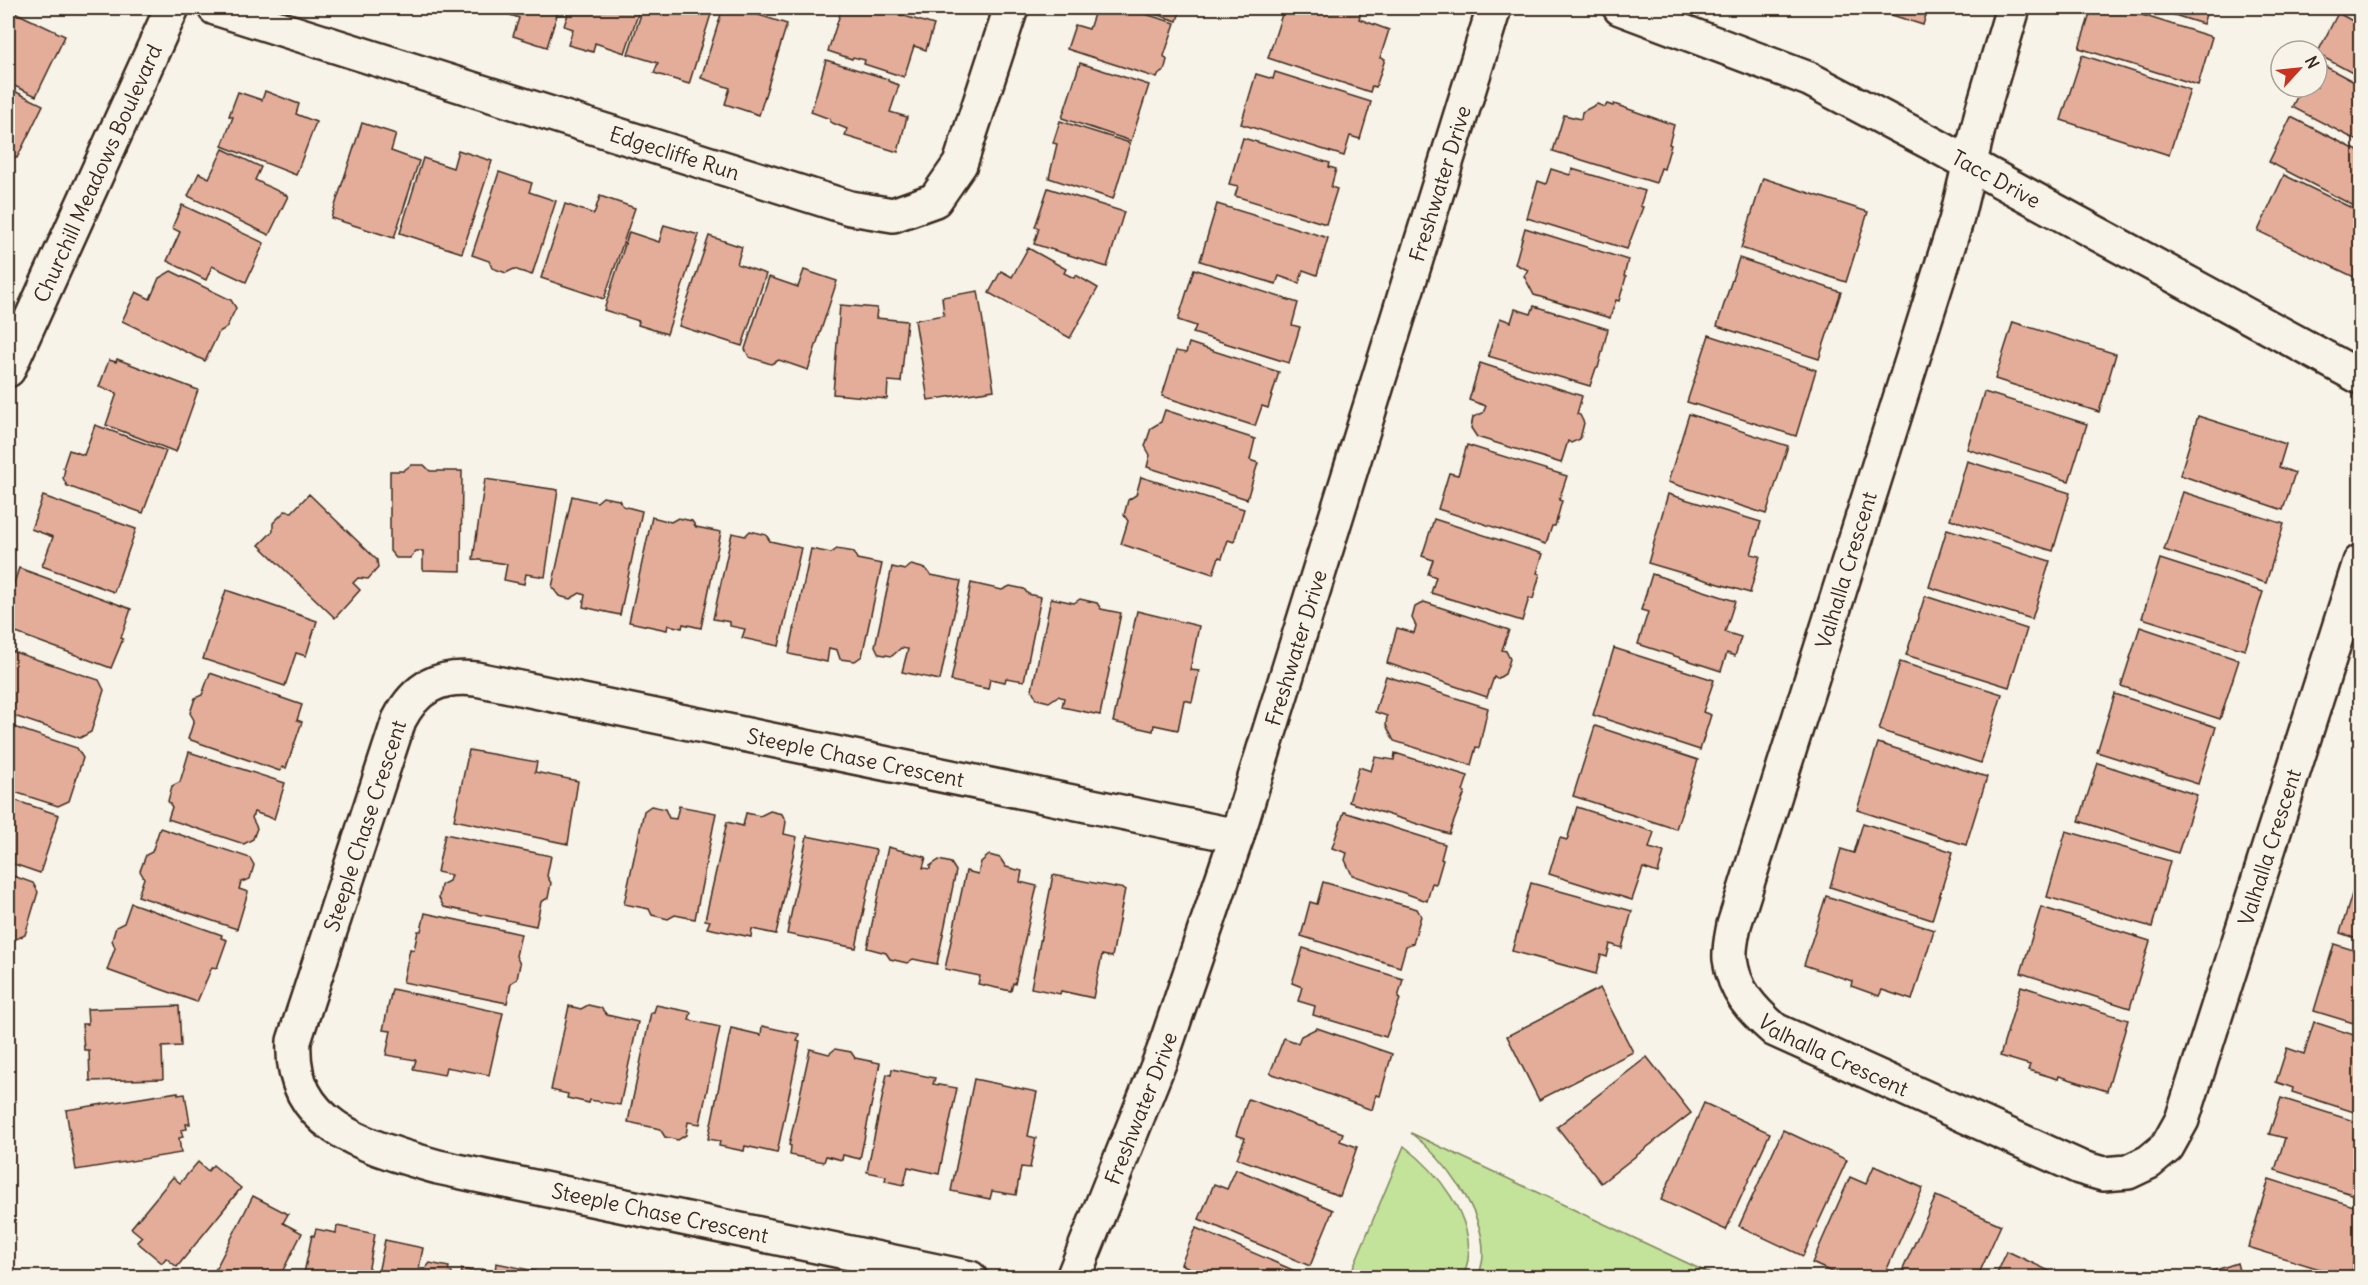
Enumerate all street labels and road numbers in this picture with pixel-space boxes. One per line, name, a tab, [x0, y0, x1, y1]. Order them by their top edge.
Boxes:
street label: Churchill Meadows Boulevard	[27, 40, 167, 307]
street label: Freshwater Drive	[1403, 102, 1476, 265]
street label: Edgecliffe Run	[606, 120, 743, 186]
street label: Tacc Drive	[1947, 143, 2046, 214]
street label: Valhalla Crescent	[1809, 488, 1883, 652]
street label: Freshwater Drive	[1259, 566, 1332, 729]
street label: Steeple Chase Crescent	[317, 717, 412, 935]
street label: Steeple Chase Crescent	[745, 722, 967, 793]
street label: Valhalla Crescent	[2231, 765, 2307, 929]
street label: Valhalla Crescent	[1753, 1008, 1913, 1102]
street label: Freshwater Drive	[1098, 1028, 1183, 1188]
street label: Steeple Chase Crescent	[549, 1177, 771, 1249]

